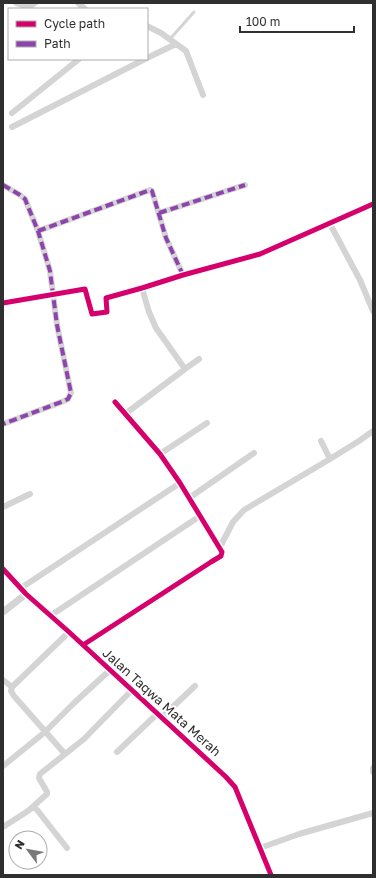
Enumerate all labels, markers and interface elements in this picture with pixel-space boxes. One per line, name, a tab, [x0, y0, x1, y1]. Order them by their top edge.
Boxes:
legend	[8, 8, 148, 60]
scale bar	[240, 8, 354, 34]
text: 100 m	[246, 14, 280, 29]
text: Cycle path	[44, 16, 105, 31]
text: Path	[44, 36, 71, 51]
street label: Jalan Taqwa Mata Merah	[100, 645, 224, 759]
north arrow	[8, 830, 48, 870]
text: N	[11, 837, 27, 851]

